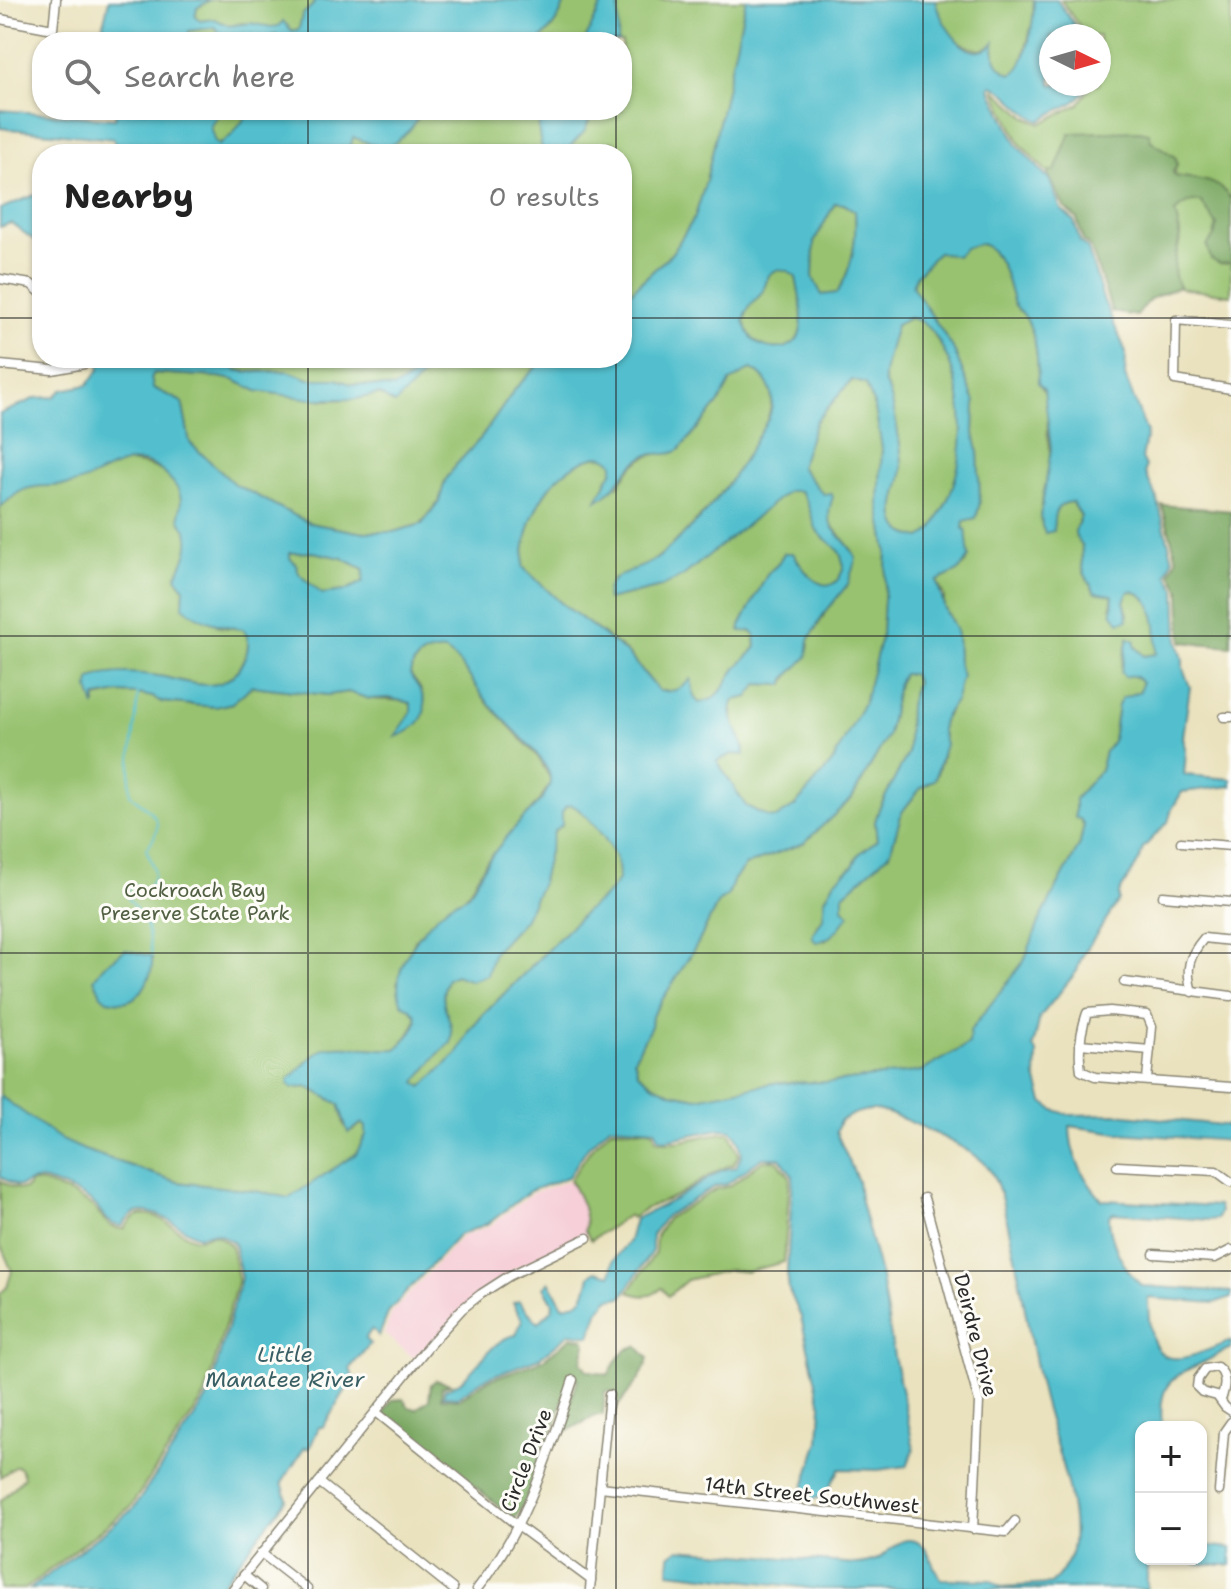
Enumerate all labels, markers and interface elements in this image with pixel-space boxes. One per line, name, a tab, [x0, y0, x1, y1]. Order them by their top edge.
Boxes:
north arrow	[1039, 24, 1111, 96]
search box	[32, 32, 632, 120]
icon: search	[60, 54, 104, 98]
text: Search here	[124, 56, 295, 97]
text: Nearby	[64, 173, 194, 219]
text: 0 results	[488, 179, 600, 214]
park label: Cockroach Bay Preserve State Park	[100, 877, 290, 926]
street label: Deirdre Drive	[948, 1271, 1004, 1399]
water label: Little Manatee River	[205, 1340, 365, 1394]
street label: Circle Drive	[494, 1405, 558, 1515]
map controls	[1135, 1421, 1207, 1565]
button: +	[1135, 1421, 1207, 1493]
street label: 14th Street Southwest	[703, 1471, 921, 1519]
button: −	[1135, 1493, 1207, 1565]

